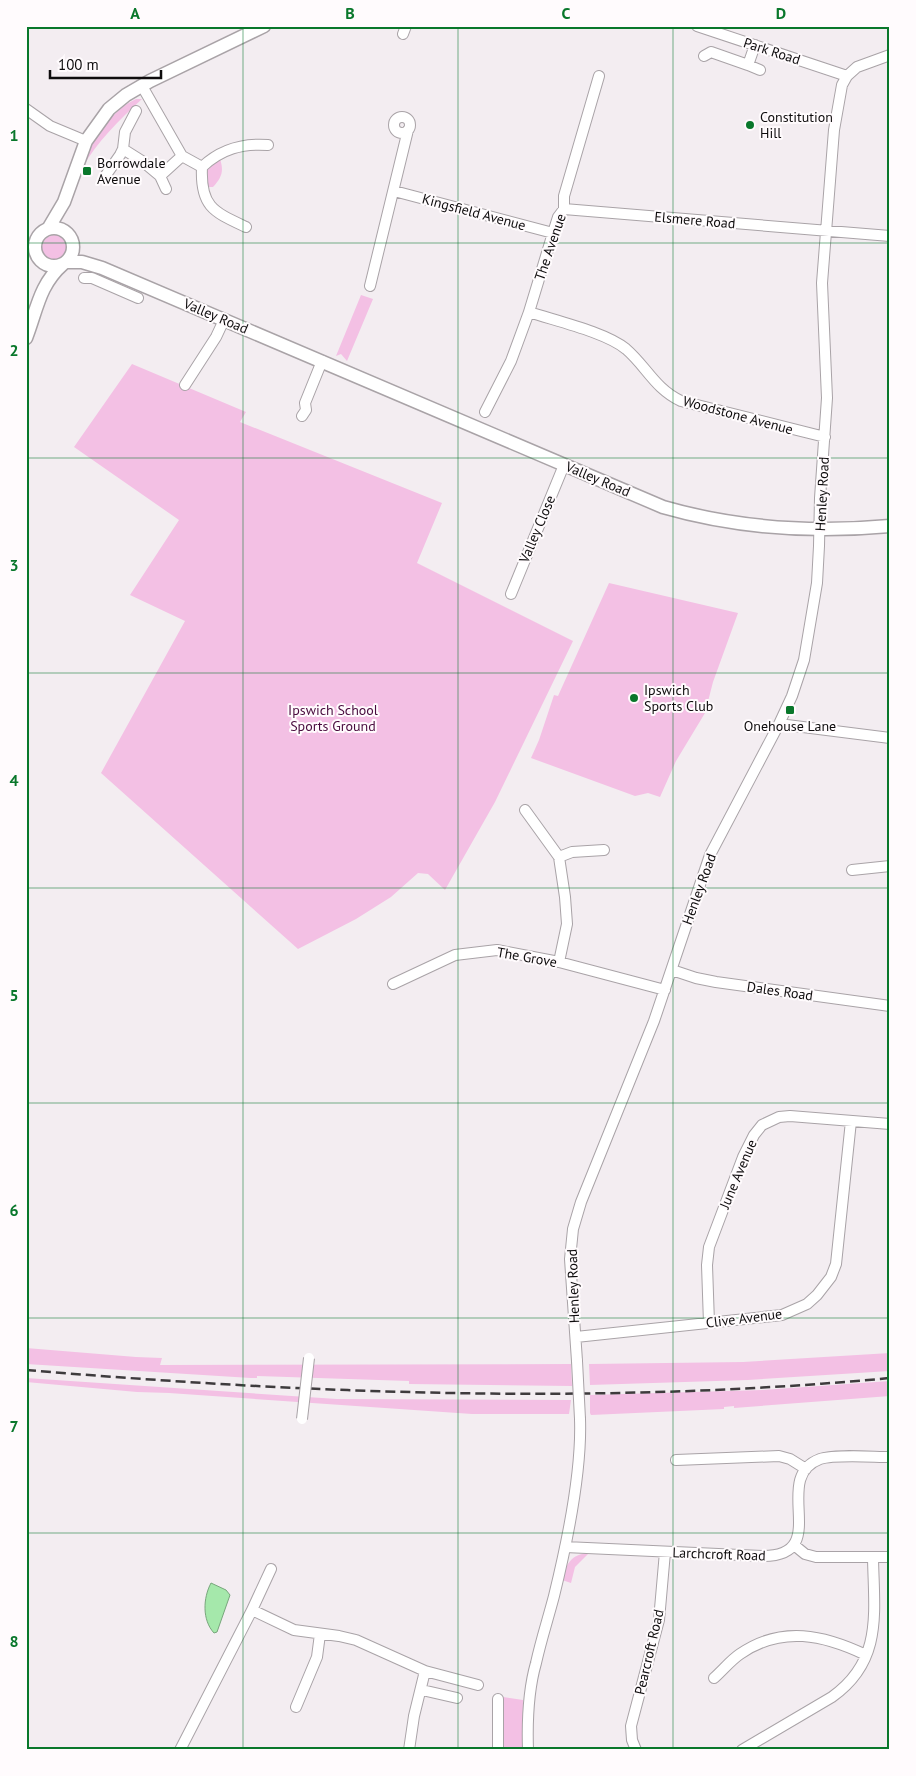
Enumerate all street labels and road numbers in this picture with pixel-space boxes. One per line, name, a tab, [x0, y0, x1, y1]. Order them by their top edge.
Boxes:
street label: Park Road	[741, 33, 803, 69]
street label: Kingsfield Avenue	[420, 190, 528, 234]
street label: Elsmere Road	[654, 207, 736, 233]
street label: The Avenue	[530, 211, 570, 283]
street label: Valley Road	[180, 294, 251, 338]
street label: Woodstone Avenue	[681, 392, 795, 438]
street label: Henley Road	[811, 456, 833, 532]
street label: Valley Road	[562, 457, 633, 501]
street label: Valley Close	[514, 493, 559, 566]
street label: Henley Road	[678, 851, 720, 927]
street label: The Grove	[496, 943, 558, 971]
street label: Dales Road	[746, 977, 814, 1005]
street label: June Avenue	[715, 1137, 761, 1212]
street label: Henley Road	[563, 1248, 583, 1324]
street label: Clive Avenue	[705, 1304, 783, 1332]
street label: Larchcroft Road	[672, 1543, 766, 1565]
street label: Pearcroft Road	[630, 1608, 668, 1696]

